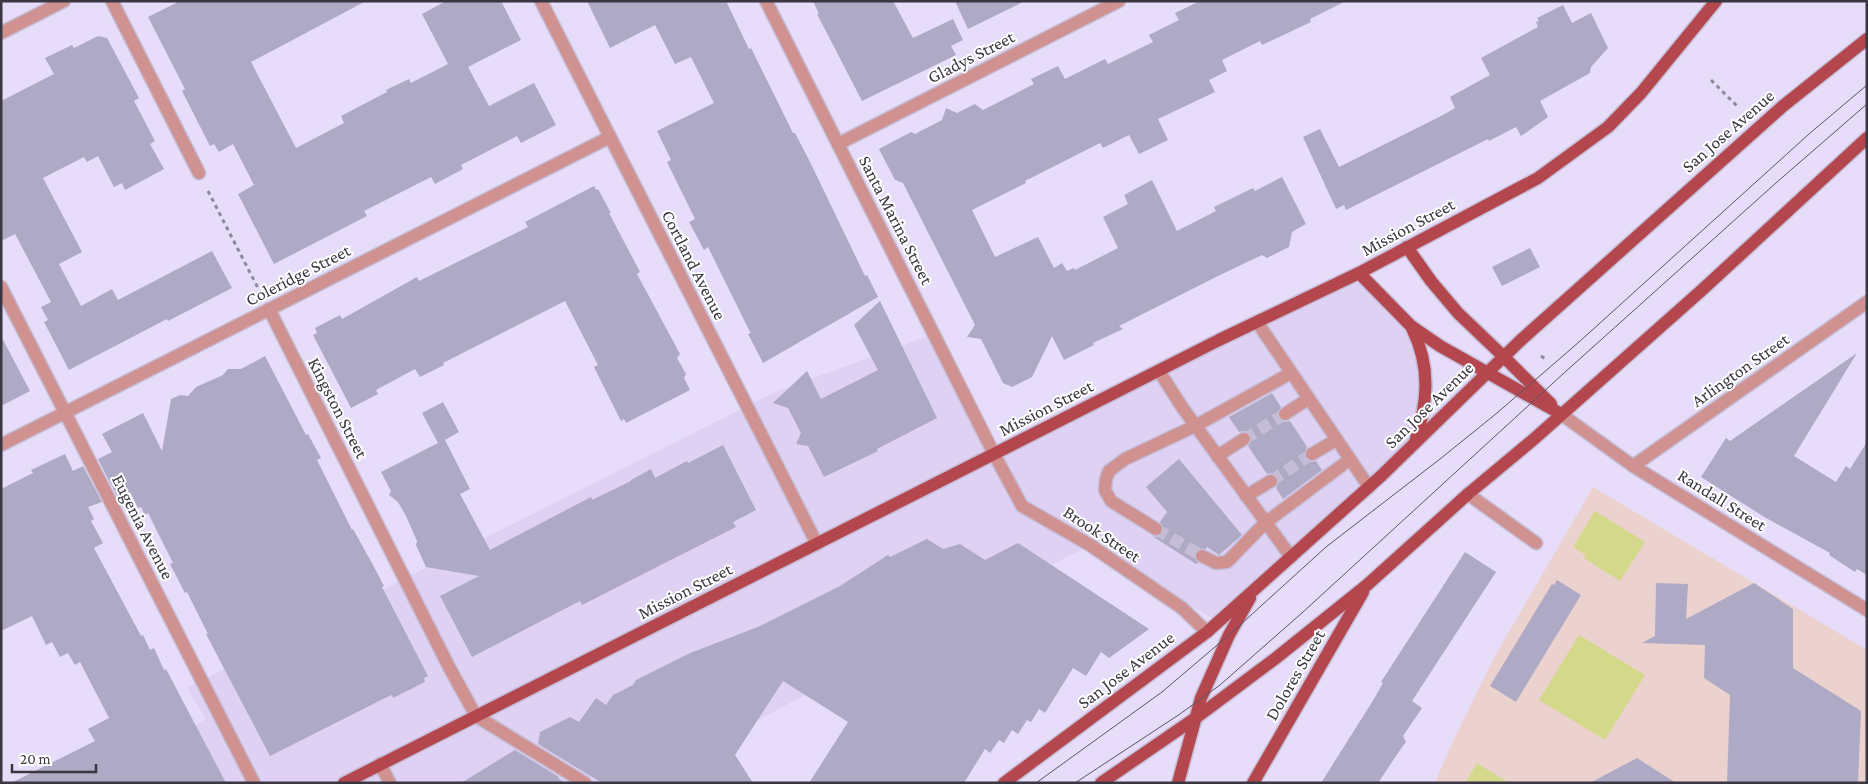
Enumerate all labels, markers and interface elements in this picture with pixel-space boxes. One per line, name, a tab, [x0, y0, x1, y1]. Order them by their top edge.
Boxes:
street label: Gladys Street	[924, 26, 1019, 87]
street label: San Jose Avenue	[1678, 86, 1778, 176]
street label: Santa Marina Street	[855, 152, 938, 289]
street label: Mission Street	[1358, 194, 1459, 260]
street label: Cortland Avenue	[658, 207, 730, 323]
street label: Coleridge Street	[242, 240, 355, 310]
street label: Arlington Street	[1687, 328, 1793, 411]
street label: Kingston Street	[304, 354, 372, 463]
street label: San Jose Avenue	[1381, 358, 1478, 452]
street label: Mission Street	[996, 375, 1097, 440]
street label: Randall Street	[1674, 465, 1771, 536]
street label: Eugenia Avenue	[108, 471, 178, 583]
street label: Brook Street	[1060, 502, 1145, 567]
street label: Mission Street	[635, 558, 736, 623]
street label: Dolores Street	[1261, 625, 1329, 724]
street label: San Jose Avenue	[1074, 627, 1178, 713]
scale bar	[12, 742, 96, 774]
text: 20 m	[20, 751, 51, 767]

